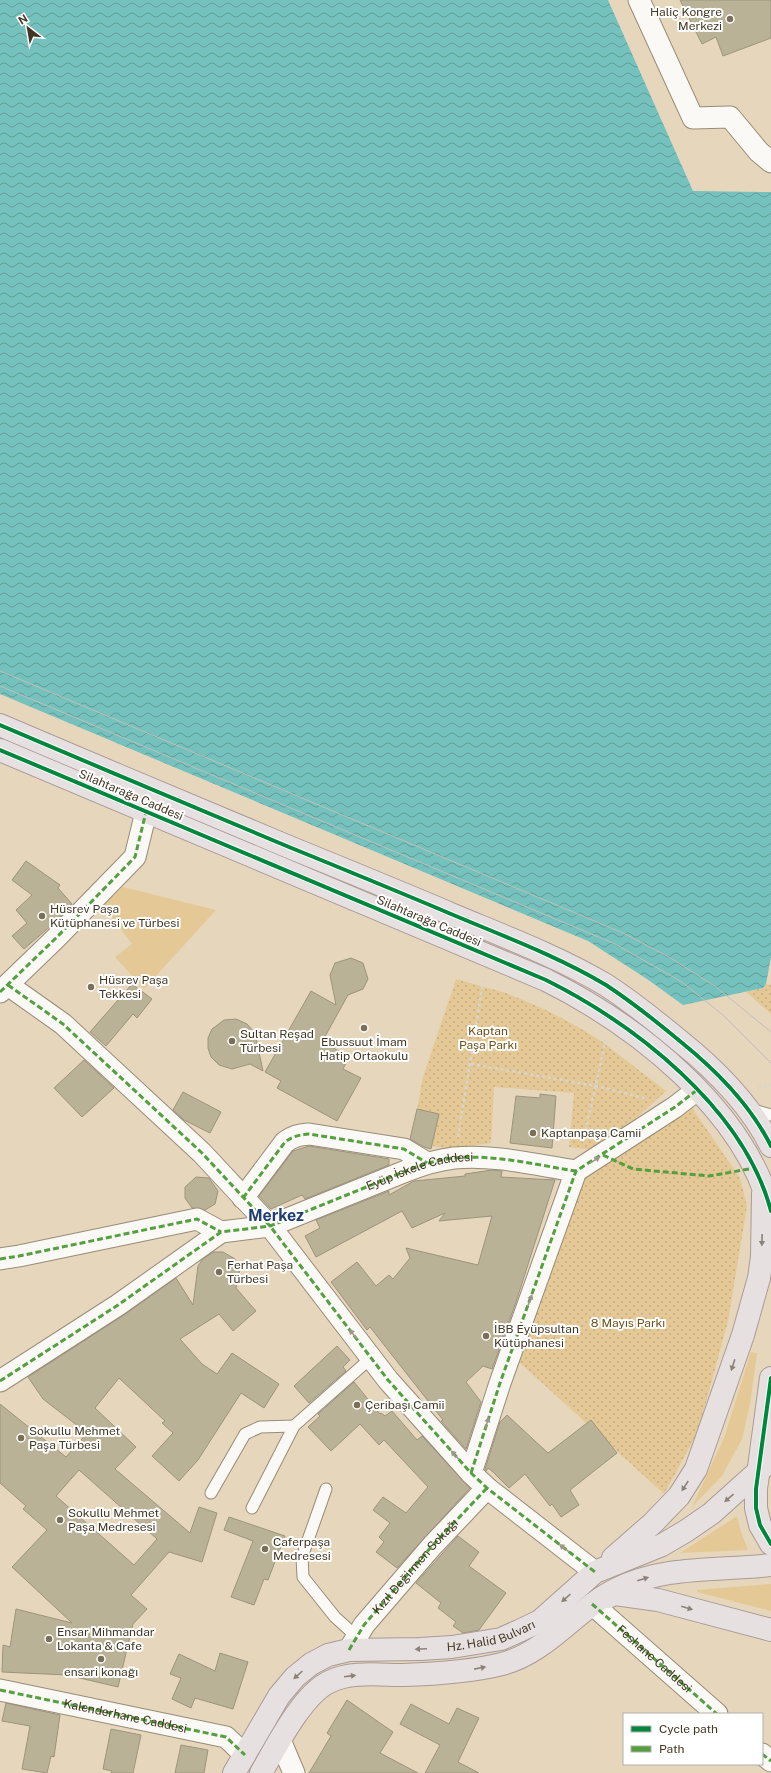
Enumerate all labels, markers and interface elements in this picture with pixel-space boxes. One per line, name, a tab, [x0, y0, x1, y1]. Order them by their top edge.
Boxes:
place label: Haliç Kongre Merkezi	[650, 5, 722, 33]
north arrow	[8, 8, 48, 48]
text: N	[16, 12, 30, 27]
marker: Haliç Kongre Merkezi	[725, 14, 735, 24]
street label: Silahtarağa Caddesi	[77, 767, 185, 823]
street label: Silahtarağa Caddesi	[375, 893, 483, 949]
place label: Hüsrev Paşa Kütüphanesi ve Türbesi	[50, 902, 179, 930]
marker: Hüsrev Paşa Kütüphanesi ve Türbesi	[37, 911, 47, 921]
place label: Hüsrev Paşa Tekkesi	[99, 973, 168, 1001]
marker: Hüsrev Paşa Tekkesi	[86, 982, 96, 992]
marker: Ebussuut İmam Hatip Ortaokulu	[359, 1023, 369, 1033]
park label: Kaptan Paşa Parkı	[459, 1024, 517, 1052]
place label: Sultan Reşad Türbesi	[240, 1027, 314, 1055]
place label: Ebussuut İmam Hatip Ortaokulu	[320, 1035, 408, 1063]
marker: Sultan Reşad Türbesi	[227, 1036, 237, 1046]
place label: Kaptanpaşa Camii	[541, 1126, 641, 1140]
marker: Kaptanpaşa Camii	[528, 1128, 538, 1138]
street label: Eyüp İskele Caddesi	[364, 1150, 473, 1193]
one-way arrow	[589, 1157, 600, 1164]
district label: Merkez	[248, 1206, 304, 1225]
one-way arrow	[759, 1234, 765, 1247]
place label: Ferhat Paşa Türbesi	[227, 1258, 293, 1286]
marker: Ferhat Paşa Türbesi	[214, 1267, 224, 1277]
one-way arrow	[527, 1294, 533, 1306]
park label: 8 Mayıs Parkı	[591, 1316, 665, 1330]
place label: İBB Eyüpsultan Kütüphanesi	[494, 1322, 579, 1350]
one-way arrow	[349, 1329, 357, 1340]
marker: İBB Eyüpsultan Kütüphanesi	[481, 1331, 491, 1341]
one-way arrow	[730, 1360, 736, 1372]
place label: Çeribaşı Camii	[365, 1398, 445, 1412]
marker: Çeribaşı Camii	[352, 1400, 362, 1410]
one-way arrow	[484, 1417, 490, 1429]
place label: Sokullu Mehmet Paşa Türbesi	[29, 1424, 120, 1452]
marker: Sokullu Mehmet Paşa Türbesi	[16, 1433, 26, 1443]
one-way arrow	[450, 1450, 460, 1460]
one-way arrow	[682, 1480, 689, 1492]
one-way arrow	[724, 1494, 734, 1503]
place label: Sokullu Mehmet Paşa Medresesi	[68, 1506, 159, 1534]
marker: Sokullu Mehmet Paşa Medresesi	[55, 1515, 65, 1525]
street label: Kızıl Değirmen Sokağı	[370, 1516, 461, 1617]
place label: Caferpaşa Medresesi	[273, 1535, 331, 1563]
marker: Caferpaşa Medresesi	[260, 1544, 270, 1554]
one-way arrow	[559, 1544, 570, 1553]
one-way arrow	[637, 1575, 649, 1581]
one-way arrow	[560, 1593, 571, 1602]
one-way arrow	[682, 1605, 694, 1611]
street label: Hz. Halid Bulvarı	[446, 1617, 537, 1654]
street label: Feshane Caddesi	[614, 1622, 695, 1695]
place label: Ensar Mihmandar Lokanta & Cafe	[57, 1625, 155, 1653]
marker: Ensar Mihmandar Lokanta & Cafe	[44, 1634, 54, 1644]
one-way arrow	[414, 1646, 427, 1652]
marker: ensari konağı	[96, 1654, 106, 1664]
place label: ensari konağı	[64, 1665, 138, 1679]
one-way arrow	[473, 1665, 486, 1671]
one-way arrow	[293, 1670, 303, 1679]
one-way arrow	[344, 1673, 356, 1679]
street label: Kalenderhane Caddesi	[62, 1696, 188, 1736]
legend	[623, 1713, 763, 1765]
text: Cycle path	[659, 1722, 718, 1736]
text: Path	[659, 1742, 685, 1756]

